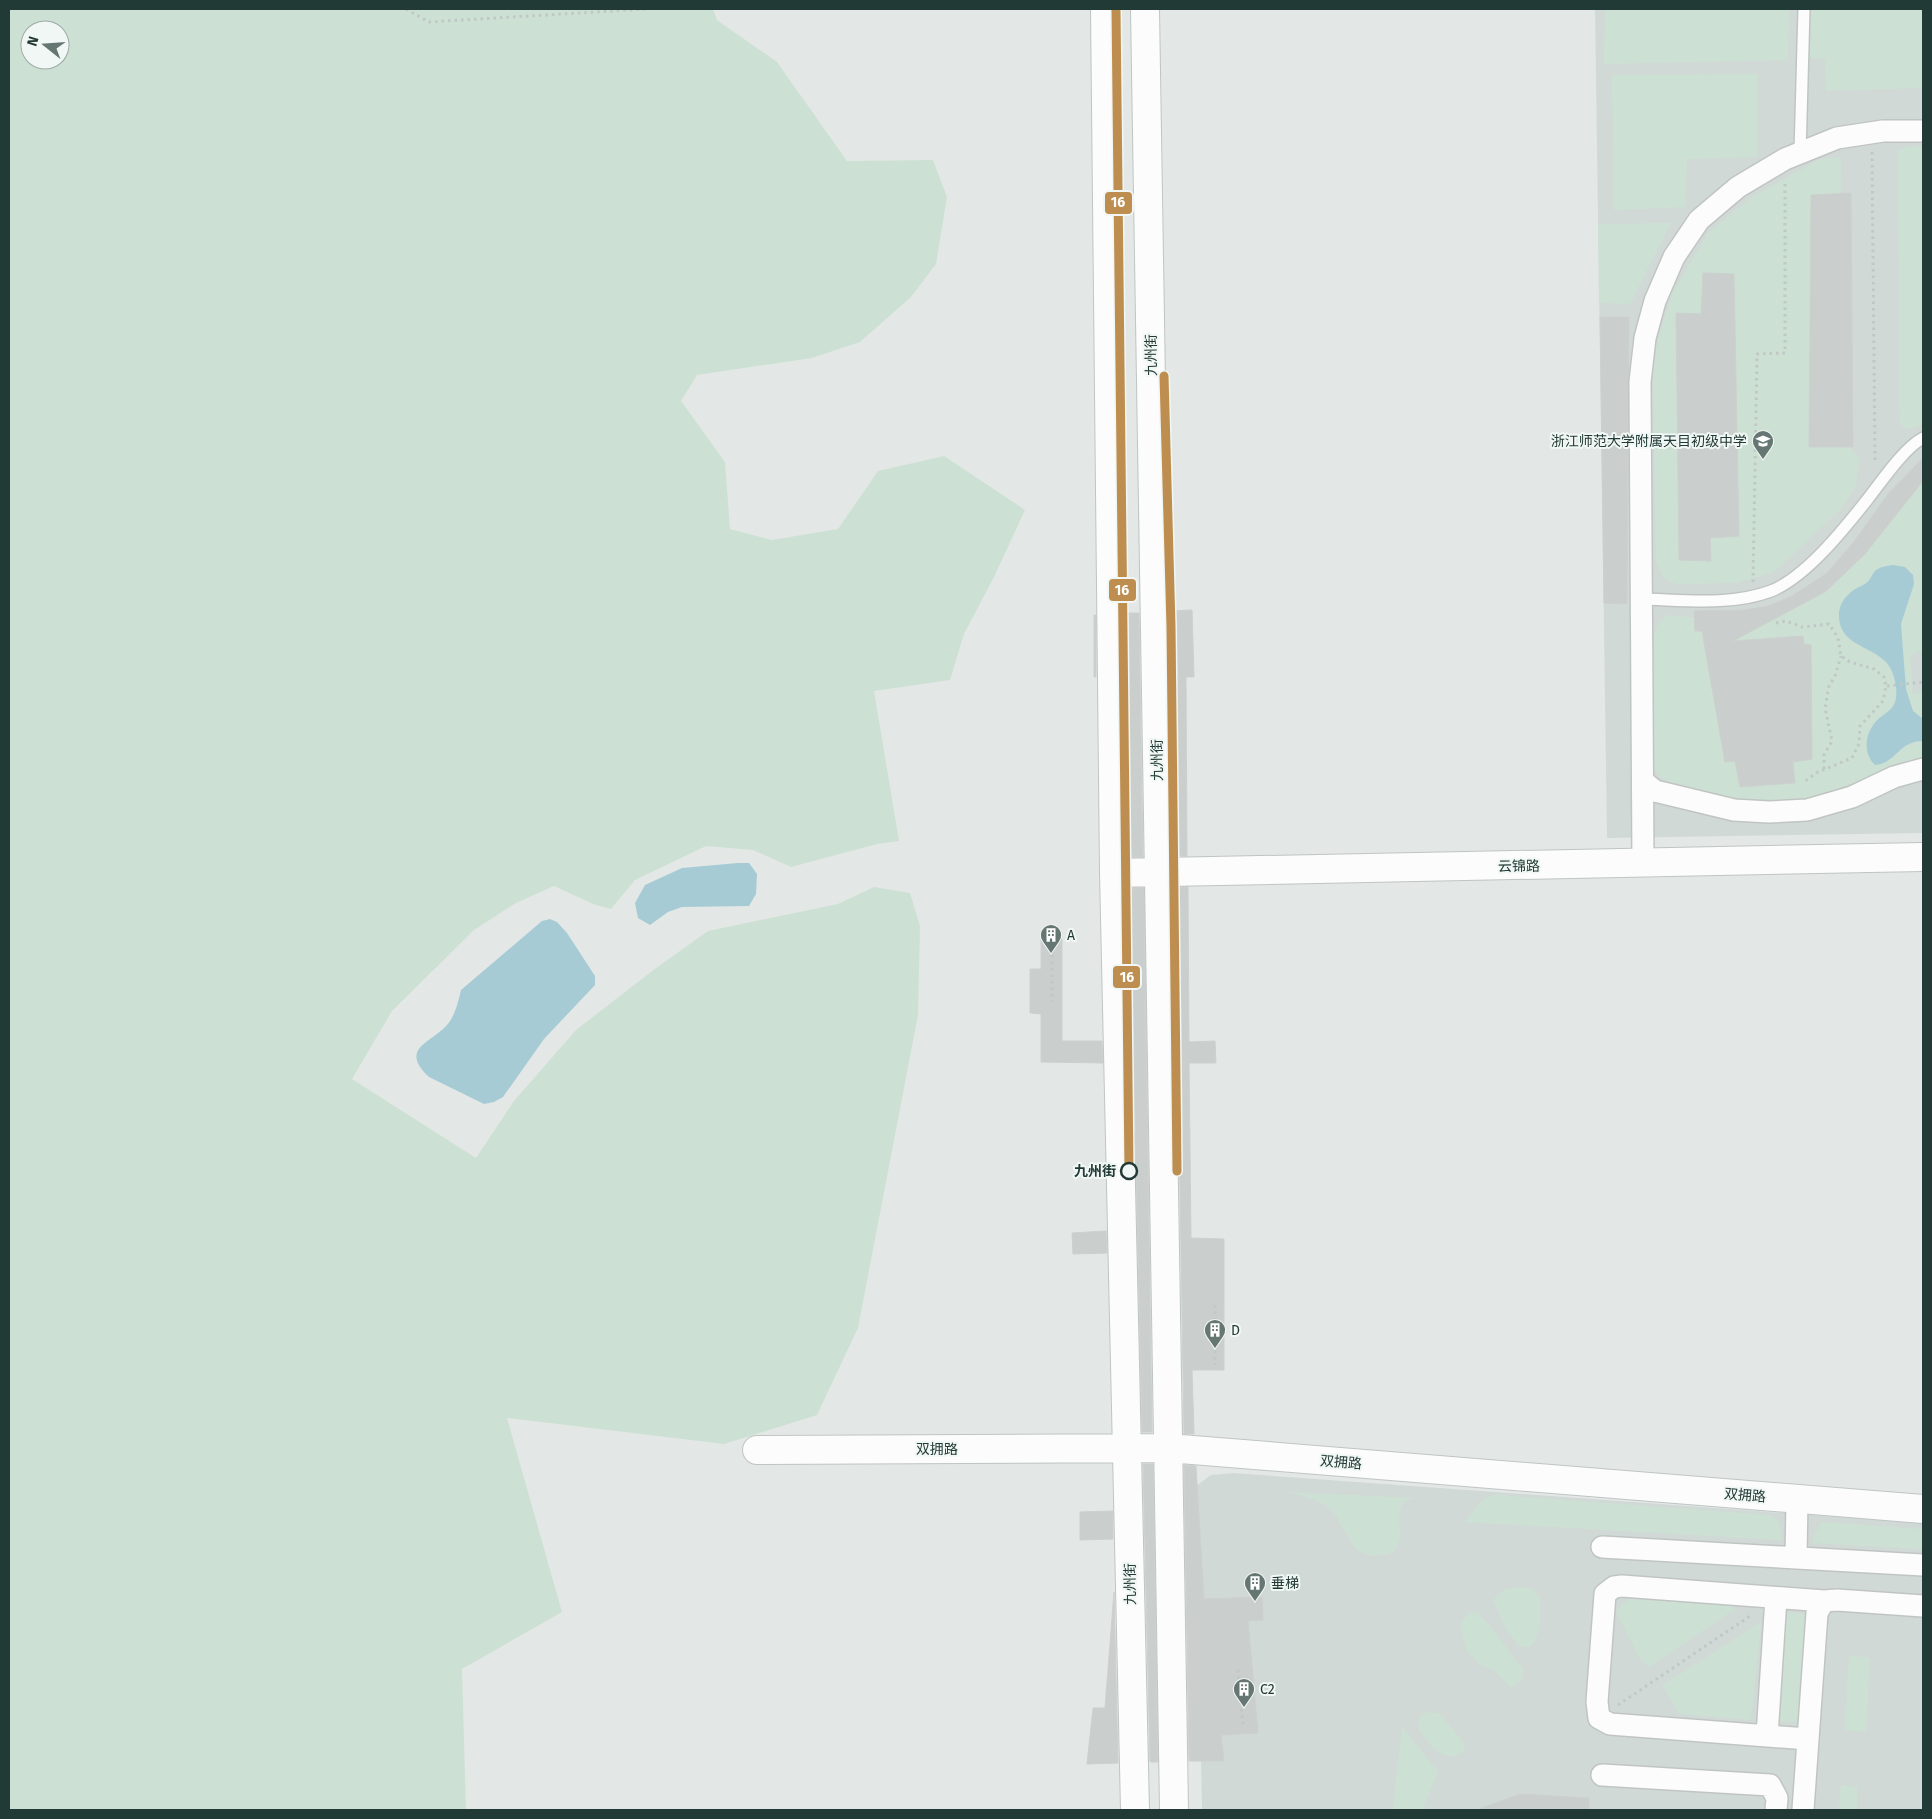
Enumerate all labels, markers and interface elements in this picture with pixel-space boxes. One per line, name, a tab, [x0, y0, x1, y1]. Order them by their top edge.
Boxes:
north arrow	[20, 20, 70, 70]
text: N	[24, 34, 43, 48]
line badge: 16	[1104, 191, 1133, 215]
text: 16	[1111, 194, 1125, 211]
street label: 九州街	[1143, 334, 1160, 376]
school or university icon: 浙江师范大学附属天目初级中学	[1751, 429, 1775, 460]
place label: 浙江师范大学附属天目初级中学	[1551, 433, 1747, 450]
line badge: 16	[1108, 578, 1137, 602]
text: 16	[1115, 582, 1129, 599]
street label: 九州街	[1149, 739, 1166, 781]
street label: 云锦路	[1498, 858, 1540, 875]
building icon: A	[1039, 923, 1063, 954]
place label: A	[1067, 927, 1075, 944]
line badge: 16	[1112, 965, 1141, 989]
text: 16	[1120, 969, 1134, 986]
marker: 九州街	[1120, 1162, 1138, 1180]
place label: 九州街	[1074, 1163, 1116, 1180]
building icon: D	[1203, 1318, 1227, 1349]
place label: D	[1231, 1322, 1240, 1339]
street label: 双拥路	[916, 1441, 958, 1458]
street label: 双拥路	[1319, 1452, 1363, 1473]
street label: 双拥路	[1723, 1485, 1767, 1506]
street label: 九州街	[1122, 1563, 1139, 1605]
building icon: 垂梯	[1243, 1571, 1267, 1602]
place label: 垂梯	[1271, 1575, 1299, 1592]
building icon: C2	[1232, 1677, 1256, 1708]
place label: C2	[1260, 1681, 1275, 1698]

